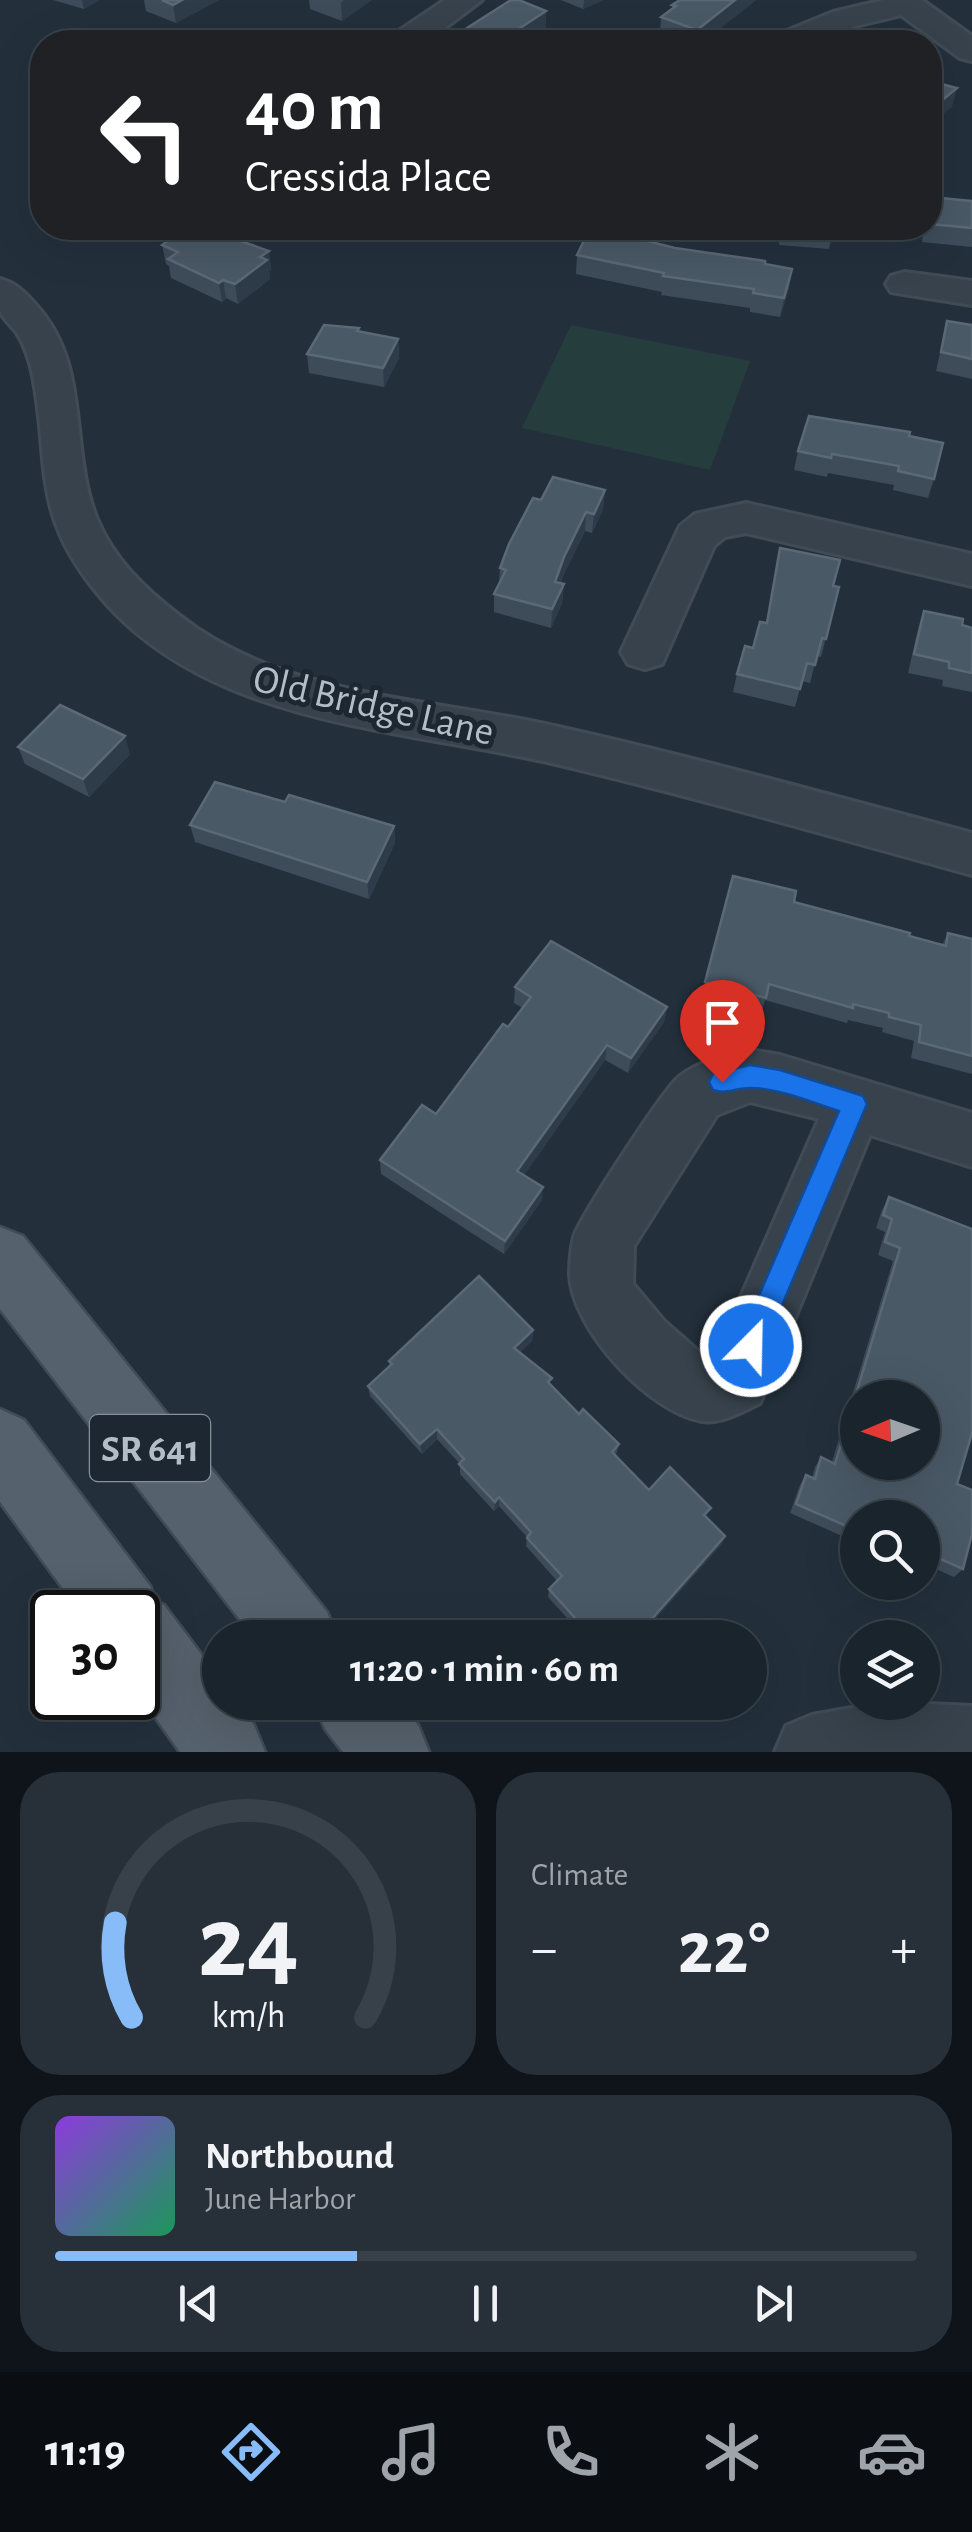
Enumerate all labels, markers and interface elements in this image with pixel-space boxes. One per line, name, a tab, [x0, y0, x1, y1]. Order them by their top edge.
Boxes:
icon: left	[80, 70, 210, 200]
text: 40 m	[245, 73, 384, 143]
text: Cressida Place	[245, 155, 492, 200]
street label: Old Bridge Lane	[250, 659, 498, 753]
pin	[680, 980, 765, 1083]
icon: arrive	[695, 995, 750, 1050]
position arrow	[699, 1294, 803, 1398]
north arrow	[840, 1380, 940, 1480]
map controls	[840, 1380, 940, 1720]
road number: SR 641	[90, 1415, 210, 1481]
button: search	[840, 1500, 940, 1600]
speed limit sign: 30	[30, 1590, 160, 1720]
button: layers	[840, 1620, 940, 1720]
text: 11:20 · 1 min · 60 m	[350, 1651, 619, 1689]
text: Climate	[531, 1859, 628, 1891]
text: 24	[197, 1892, 299, 1996]
text: 22°	[678, 1912, 770, 1987]
text: −	[531, 1922, 557, 1977]
text: +	[891, 1922, 917, 1977]
text: km/h	[211, 1998, 285, 2034]
text: Northbound	[205, 2138, 394, 2176]
text: June Harbor	[205, 2183, 355, 2215]
icon: previous	[171, 2276, 226, 2331]
icon: pause	[458, 2276, 513, 2331]
icon: next	[746, 2276, 801, 2331]
icon: directions	[216, 2417, 286, 2487]
icon: music	[376, 2417, 446, 2487]
icon: phone	[536, 2417, 606, 2487]
icon: climate	[697, 2417, 767, 2487]
icon: car	[857, 2417, 927, 2487]
text: 11:19	[45, 2429, 126, 2474]

